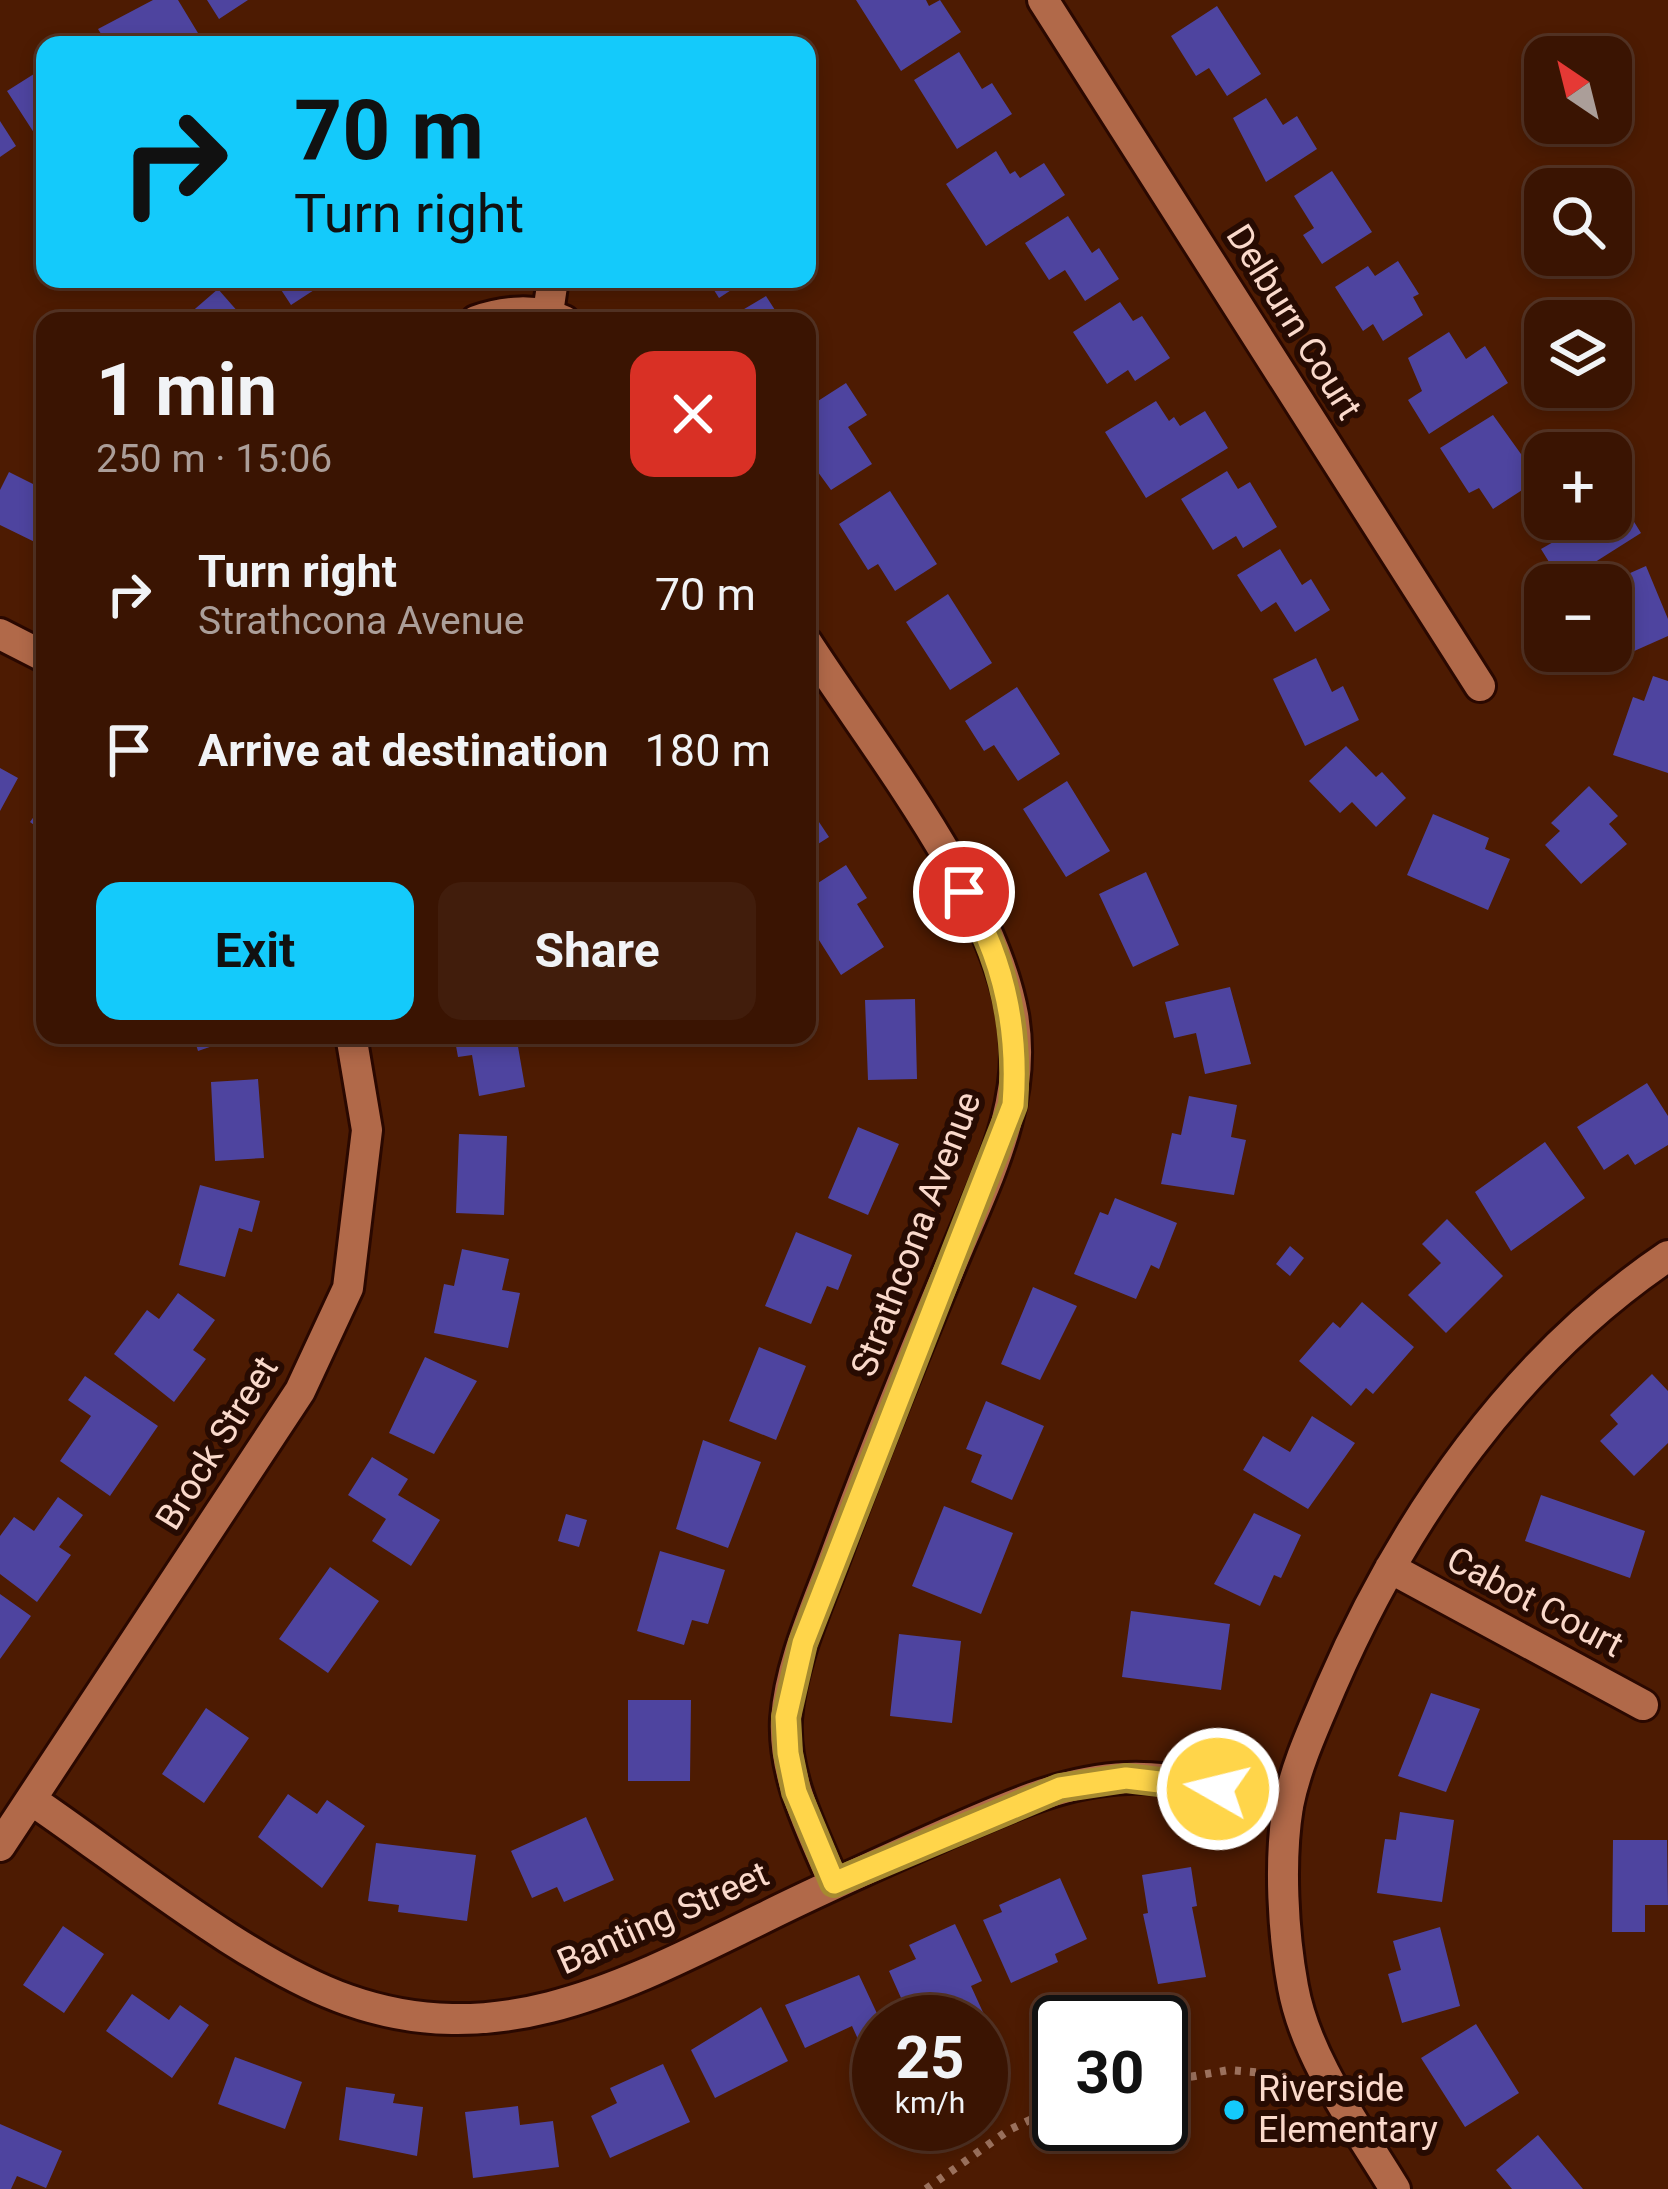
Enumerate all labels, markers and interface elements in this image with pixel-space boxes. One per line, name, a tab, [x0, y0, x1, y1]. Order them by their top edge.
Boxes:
north arrow	[1524, 36, 1632, 144]
map controls	[1524, 36, 1632, 672]
text: 70 m	[294, 81, 484, 180]
icon: right	[96, 84, 252, 240]
button: search	[1524, 168, 1632, 276]
text: Turn right	[294, 182, 524, 245]
street label: Delburn Court	[1218, 217, 1370, 427]
button: layers	[1524, 300, 1632, 408]
text: 1 min	[96, 348, 277, 433]
button: close	[630, 351, 756, 477]
button: +	[1524, 432, 1632, 540]
text: 250 m · 15:06	[96, 436, 332, 482]
text: Turn right	[198, 545, 397, 598]
icon: right	[96, 561, 162, 627]
button: −	[1524, 564, 1632, 672]
text: 70 m	[655, 568, 756, 621]
text: Strathcona Avenue	[198, 598, 524, 644]
icon: arrive	[96, 717, 162, 783]
text: Arrive at destination	[198, 724, 609, 777]
text: 180 m	[645, 724, 771, 777]
pin	[913, 841, 1015, 943]
icon: arrive	[931, 859, 997, 925]
button: Exit	[96, 882, 414, 1020]
button: Share	[438, 882, 756, 1020]
street label: Strathcona Avenue	[842, 1086, 990, 1382]
street label: Brock Street	[147, 1349, 287, 1537]
street label: Cabot Court	[1440, 1538, 1630, 1666]
position arrow	[1155, 1726, 1281, 1852]
street label: Banting Street	[551, 1853, 775, 1983]
speed limit sign: 30	[1032, 1995, 1188, 2151]
text: 25	[896, 2022, 964, 2093]
place label: Riverside Elementary	[1258, 2068, 1438, 2151]
text: km/h	[895, 2085, 965, 2120]
marker: Riverside Elementary	[1221, 2097, 1247, 2123]

